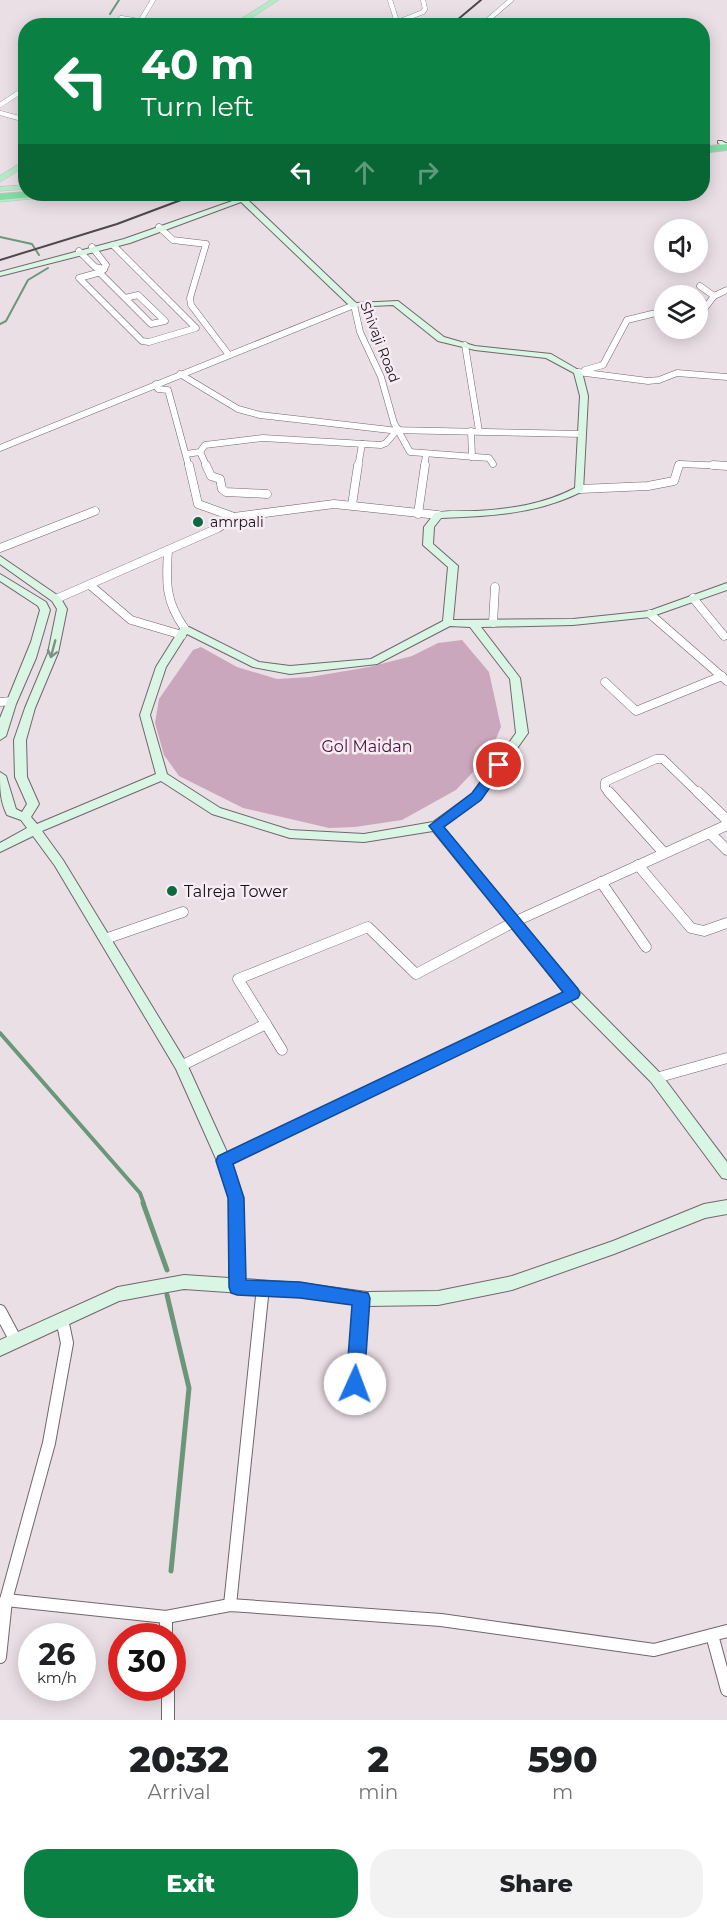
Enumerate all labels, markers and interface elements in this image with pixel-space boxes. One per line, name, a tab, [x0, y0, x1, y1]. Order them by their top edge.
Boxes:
text: 40 m	[141, 38, 254, 90]
icon: left	[42, 42, 120, 120]
text: Turn left	[141, 90, 254, 123]
icon: left	[285, 156, 318, 189]
icon: ahead	[348, 156, 381, 189]
icon: right	[411, 156, 444, 189]
map controls	[654, 219, 708, 339]
button: sound	[654, 219, 708, 273]
button: layers	[654, 285, 708, 339]
street label: Shivaji Road	[356, 299, 404, 385]
place label: amrpali	[210, 513, 264, 531]
marker: amrpali	[191, 515, 205, 529]
one-way arrow	[47, 639, 58, 658]
park label: Gol Maidan	[321, 737, 413, 756]
pin	[473, 739, 524, 790]
icon: arrive	[482, 748, 515, 781]
place label: Talreja Tower	[184, 882, 288, 901]
marker: Talreja Tower	[165, 884, 179, 898]
position arrow	[323, 1352, 387, 1416]
speed limit sign: 30	[108, 1623, 186, 1701]
text: 26	[39, 1636, 75, 1673]
text: km/h	[37, 1668, 77, 1687]
text: 20:32	[129, 1737, 229, 1781]
text: 2	[368, 1737, 389, 1781]
text: 590	[528, 1737, 598, 1781]
text: Arrival	[148, 1780, 211, 1804]
text: min	[358, 1780, 398, 1804]
text: m	[552, 1780, 573, 1804]
button: Exit	[24, 1849, 358, 1918]
button: Share	[370, 1849, 703, 1918]

